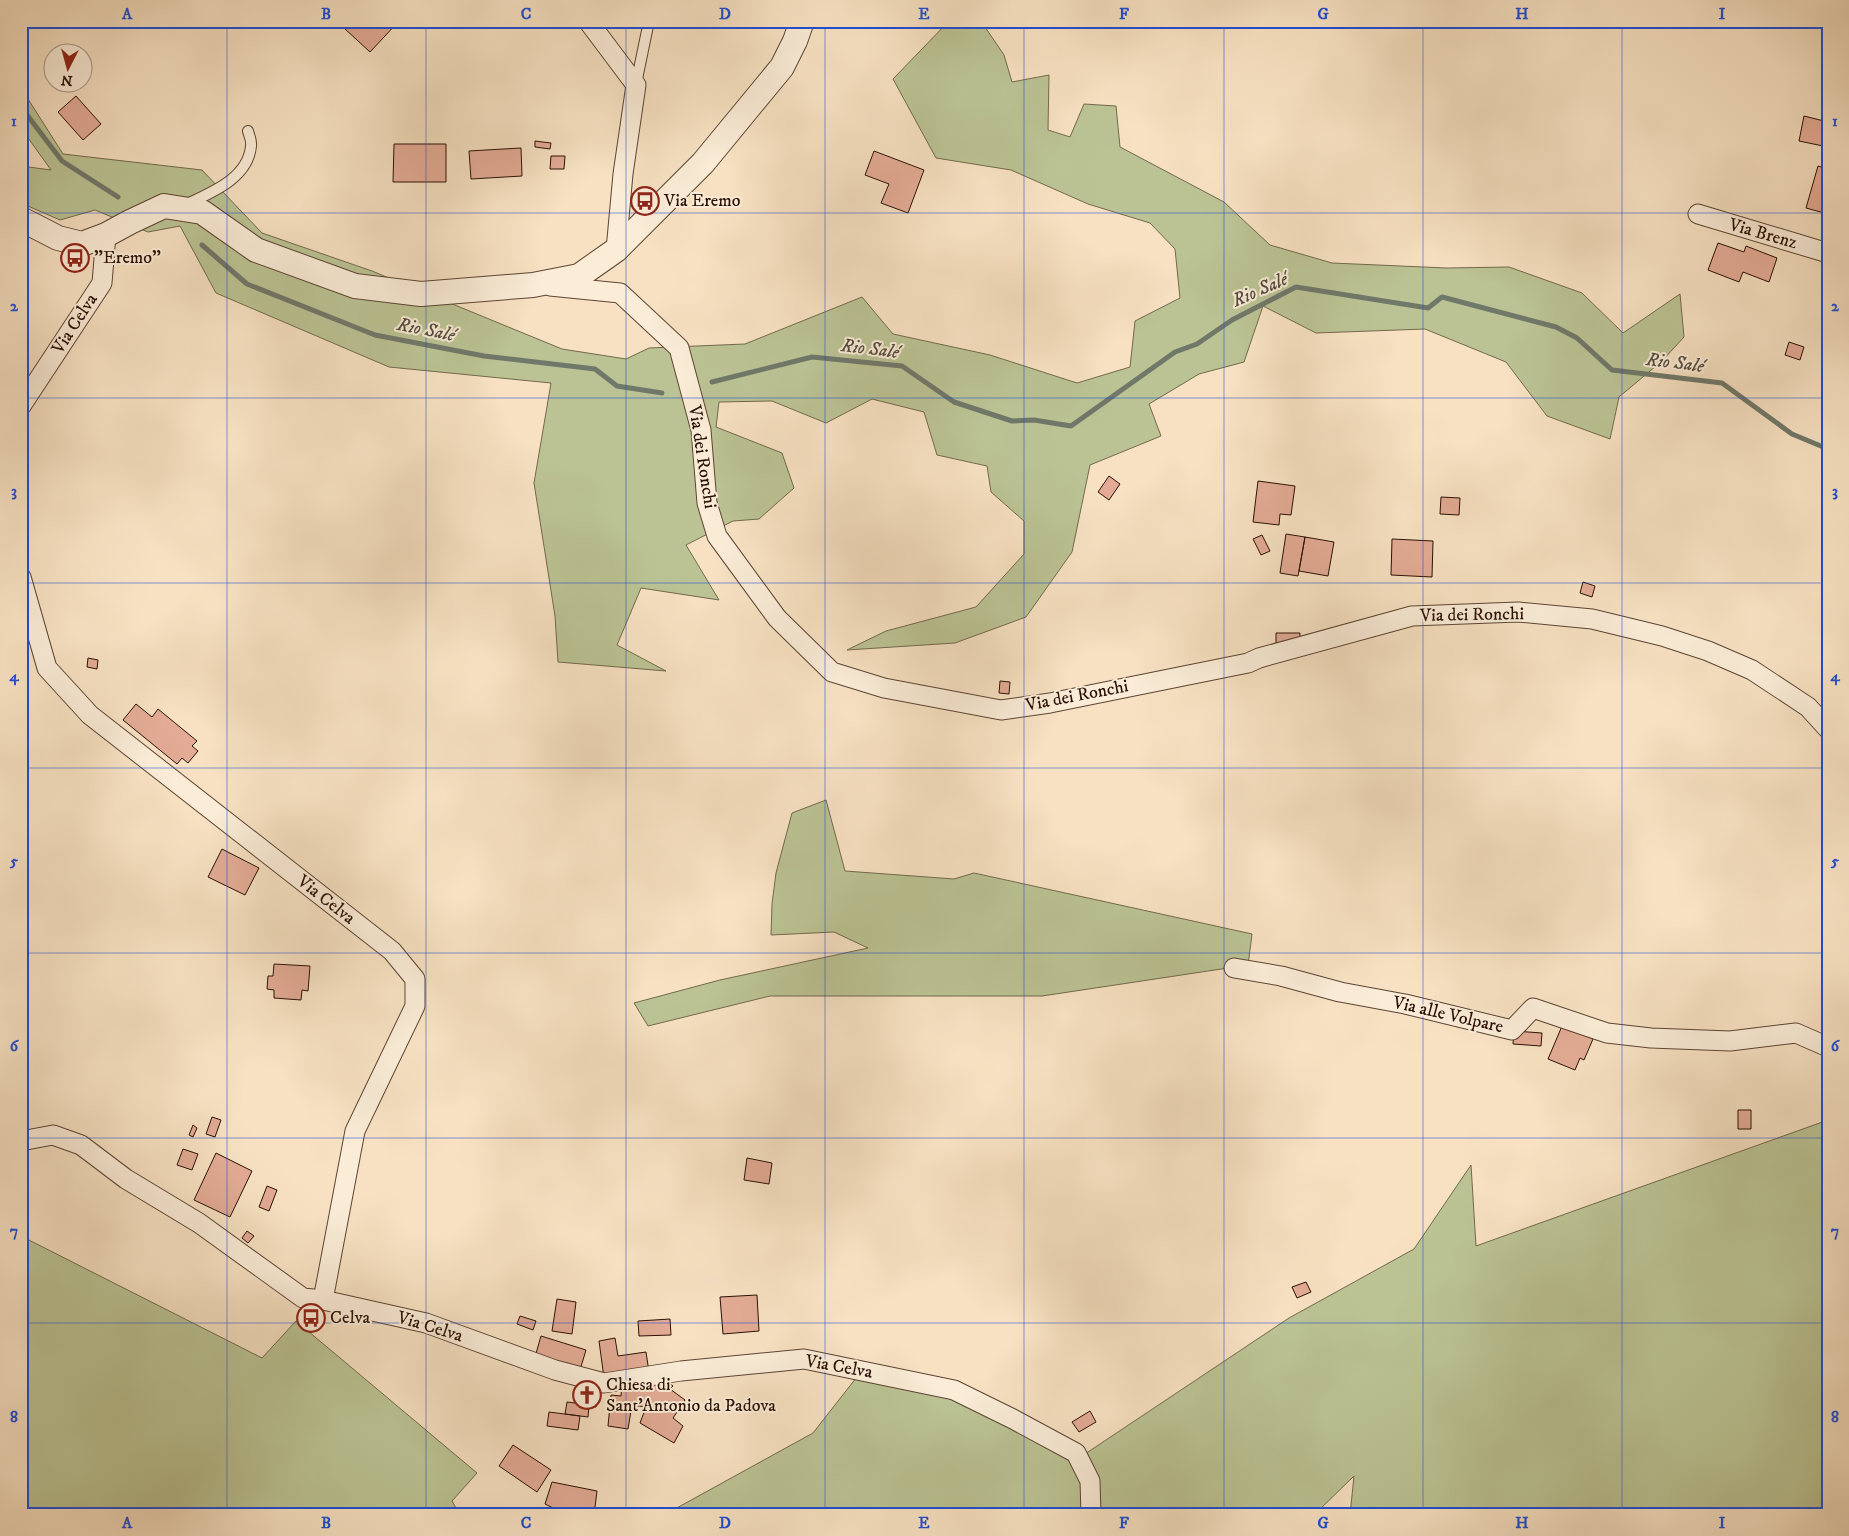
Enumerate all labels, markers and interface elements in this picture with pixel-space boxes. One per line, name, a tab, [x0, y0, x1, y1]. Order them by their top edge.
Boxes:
text: A	[121, 4, 133, 24]
text: B	[321, 4, 331, 24]
text: C	[521, 4, 531, 24]
text: D	[719, 4, 731, 24]
text: E	[918, 4, 930, 24]
text: F	[1119, 4, 1129, 24]
text: G	[1317, 4, 1329, 24]
text: H	[1515, 4, 1529, 24]
text: I	[1719, 4, 1726, 24]
north arrow	[42, 42, 92, 92]
text: N	[60, 70, 73, 89]
text: 1	[11, 111, 17, 131]
text: 1	[1832, 111, 1838, 131]
bus stop icon: Via Eremo	[630, 186, 660, 216]
place label: Via Eremo	[663, 190, 741, 212]
street label: Via Brenz	[1725, 213, 1800, 254]
bus stop icon: "Eremo"	[60, 243, 90, 273]
place label: "Eremo"	[94, 247, 161, 269]
water label: Rio Salé	[1228, 266, 1295, 313]
street label: Via Celva	[47, 289, 103, 359]
text: 2	[10, 296, 19, 316]
text: 2	[1831, 296, 1840, 316]
water label: Rio Salé	[394, 313, 460, 348]
water label: Rio Salé	[839, 334, 904, 364]
water label: Rio Salé	[1644, 348, 1709, 378]
street label: Via dei Ronchi	[683, 403, 721, 510]
text: 3	[11, 481, 17, 501]
text: 3	[1832, 481, 1838, 501]
street label: Via dei Ronchi	[1419, 603, 1524, 627]
text: 4	[8, 666, 19, 686]
text: 4	[1829, 666, 1840, 686]
street label: Via dei Ronchi	[1023, 675, 1130, 717]
text: 5	[9, 851, 18, 871]
text: 5	[1830, 851, 1839, 871]
street label: Via Celva	[292, 870, 360, 930]
street label: Via alle Volpare	[1390, 991, 1505, 1038]
text: 6	[10, 1036, 20, 1056]
text: 6	[1831, 1036, 1841, 1056]
text: 7	[10, 1221, 18, 1241]
text: 7	[1831, 1221, 1839, 1241]
bus stop icon: Celva	[296, 1303, 326, 1333]
street label: Via Celva	[393, 1306, 466, 1348]
place label: Celva	[330, 1307, 371, 1329]
street label: Via Celva	[803, 1350, 875, 1384]
place label: Chiesa di Sant'Antonio da Padova	[606, 1374, 776, 1417]
church icon: Chiesa di Sant'Antonio da Padova	[572, 1380, 602, 1410]
text: 8	[10, 1407, 18, 1427]
text: 8	[1831, 1407, 1839, 1427]
text: A	[121, 1513, 133, 1533]
text: B	[321, 1513, 331, 1533]
text: C	[521, 1513, 531, 1533]
text: D	[719, 1513, 731, 1533]
text: E	[918, 1513, 930, 1533]
text: F	[1119, 1513, 1129, 1533]
text: G	[1317, 1513, 1329, 1533]
text: H	[1515, 1513, 1529, 1533]
text: I	[1719, 1513, 1726, 1533]

